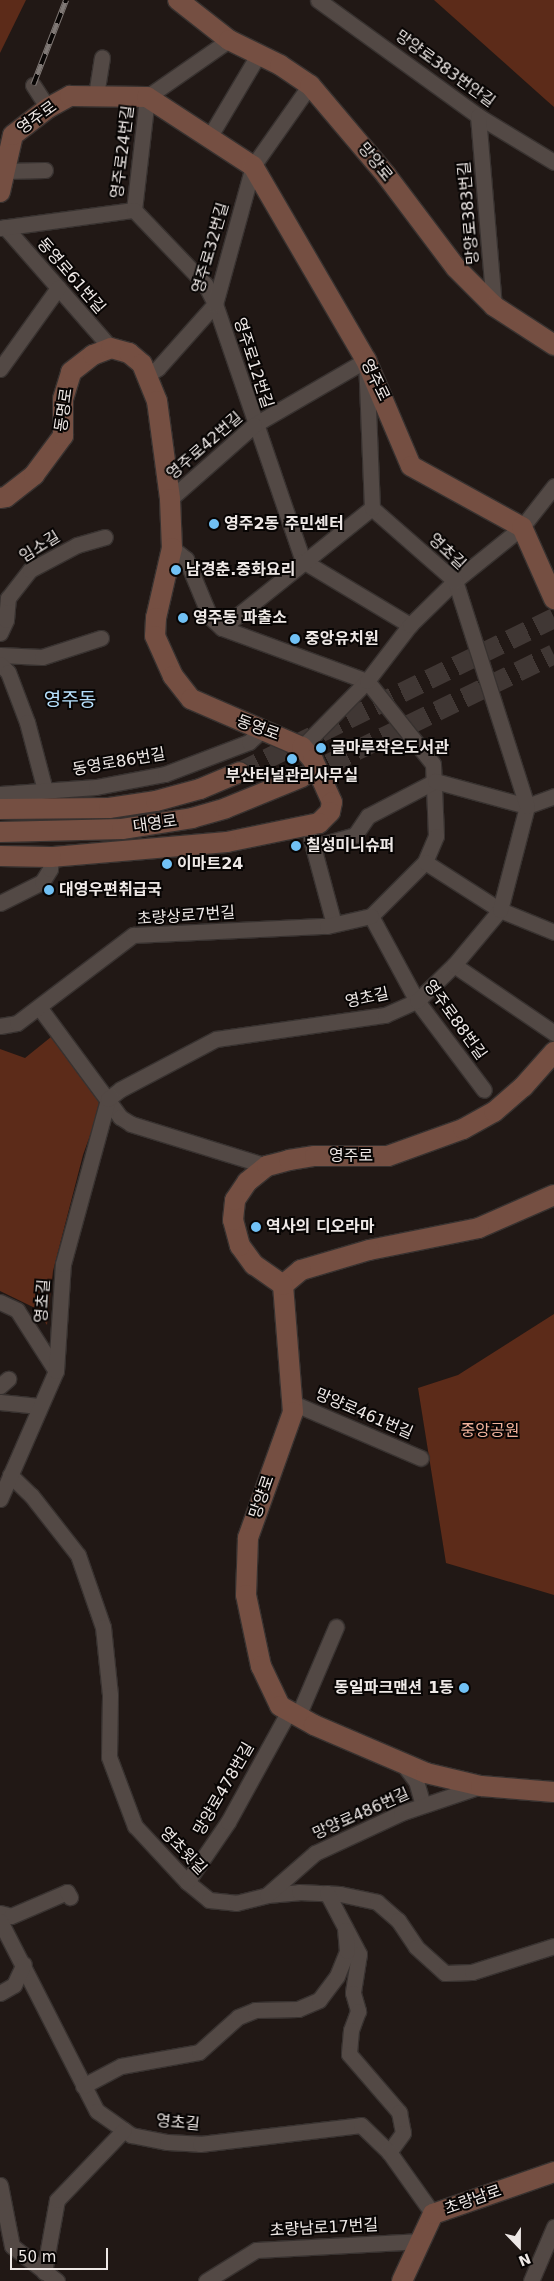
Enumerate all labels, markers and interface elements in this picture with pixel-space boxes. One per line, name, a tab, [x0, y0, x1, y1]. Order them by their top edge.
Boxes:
street label: 망양로383번안길	[391, 26, 499, 112]
street label: 영주로	[13, 97, 61, 139]
street label: 영주로24번길	[108, 104, 138, 200]
street label: 망양로	[354, 139, 396, 185]
street label: 망양로383번길	[455, 160, 483, 266]
street label: 영주로32번길	[189, 200, 233, 296]
street label: 동영로61번길	[33, 234, 109, 318]
street label: 영주로12번길	[229, 315, 277, 411]
street label: 영주로	[357, 356, 393, 404]
street label: 동명로	[51, 387, 77, 433]
street label: 영주로42번길	[163, 408, 247, 484]
place label: 영주2동 주민센터	[224, 514, 344, 534]
marker: 영주2동 주민센터	[208, 518, 220, 530]
street label: 임소길	[16, 527, 64, 567]
street label: 영초길	[424, 530, 470, 574]
place label: 남경춘.중화요리	[186, 560, 295, 580]
marker: 남경춘.중화요리	[170, 564, 182, 576]
place label: 영주동 파출소	[193, 608, 287, 628]
marker: 영주동 파출소	[177, 612, 189, 624]
place label: 중앙유치원	[305, 629, 379, 649]
marker: 중앙유치원	[289, 633, 301, 645]
district label: 영주동	[44, 689, 96, 711]
street label: 동영로	[234, 711, 282, 745]
place label: 글마루작은도서관	[331, 738, 449, 758]
marker: 글마루작은도서관	[315, 742, 327, 754]
street label: 동영로86번길	[71, 744, 167, 780]
marker: 부산터널관리사무실	[286, 753, 298, 765]
place label: 부산터널관리사무실	[226, 766, 358, 786]
street label: 대영로	[132, 811, 178, 837]
place label: 칠성미니슈퍼	[306, 836, 394, 856]
marker: 칠성미니슈퍼	[290, 840, 302, 852]
place label: 이마트24	[177, 854, 243, 874]
marker: 이마트24	[161, 858, 173, 870]
place label: 대영우편취급국	[59, 880, 162, 900]
marker: 대영우편취급국	[43, 884, 55, 896]
street label: 초량상로7번길	[136, 903, 236, 929]
street label: 영주로88번길	[420, 976, 490, 1064]
street label: 영초길	[343, 984, 391, 1012]
street label: 영주로	[329, 1146, 373, 1166]
place label: 역사의 디오라마	[266, 1217, 375, 1237]
marker: 역사의 디오라마	[250, 1221, 262, 1233]
street label: 영초길	[32, 1278, 54, 1324]
street label: 망양로461번길	[312, 1385, 416, 1443]
park label: 중앙공원	[461, 1421, 519, 1441]
street label: 망양로	[246, 1473, 278, 1521]
place label: 동일파크맨션 1동	[334, 1678, 454, 1698]
marker: 동일파크맨션 1동	[458, 1682, 470, 1694]
street label: 망양로478번길	[190, 1739, 258, 1839]
street label: 망양로486번길	[310, 1784, 412, 1844]
street label: 영초윗길	[156, 1823, 210, 1879]
street label: 영초길	[155, 2112, 201, 2134]
street label: 초량남로	[442, 2181, 504, 2219]
street label: 초량남로17번길	[269, 2216, 379, 2240]
north arrow	[494, 2221, 544, 2271]
scale bar	[12, 2238, 110, 2270]
text: 50 m	[18, 2248, 56, 2266]
text: N	[516, 2250, 533, 2270]

